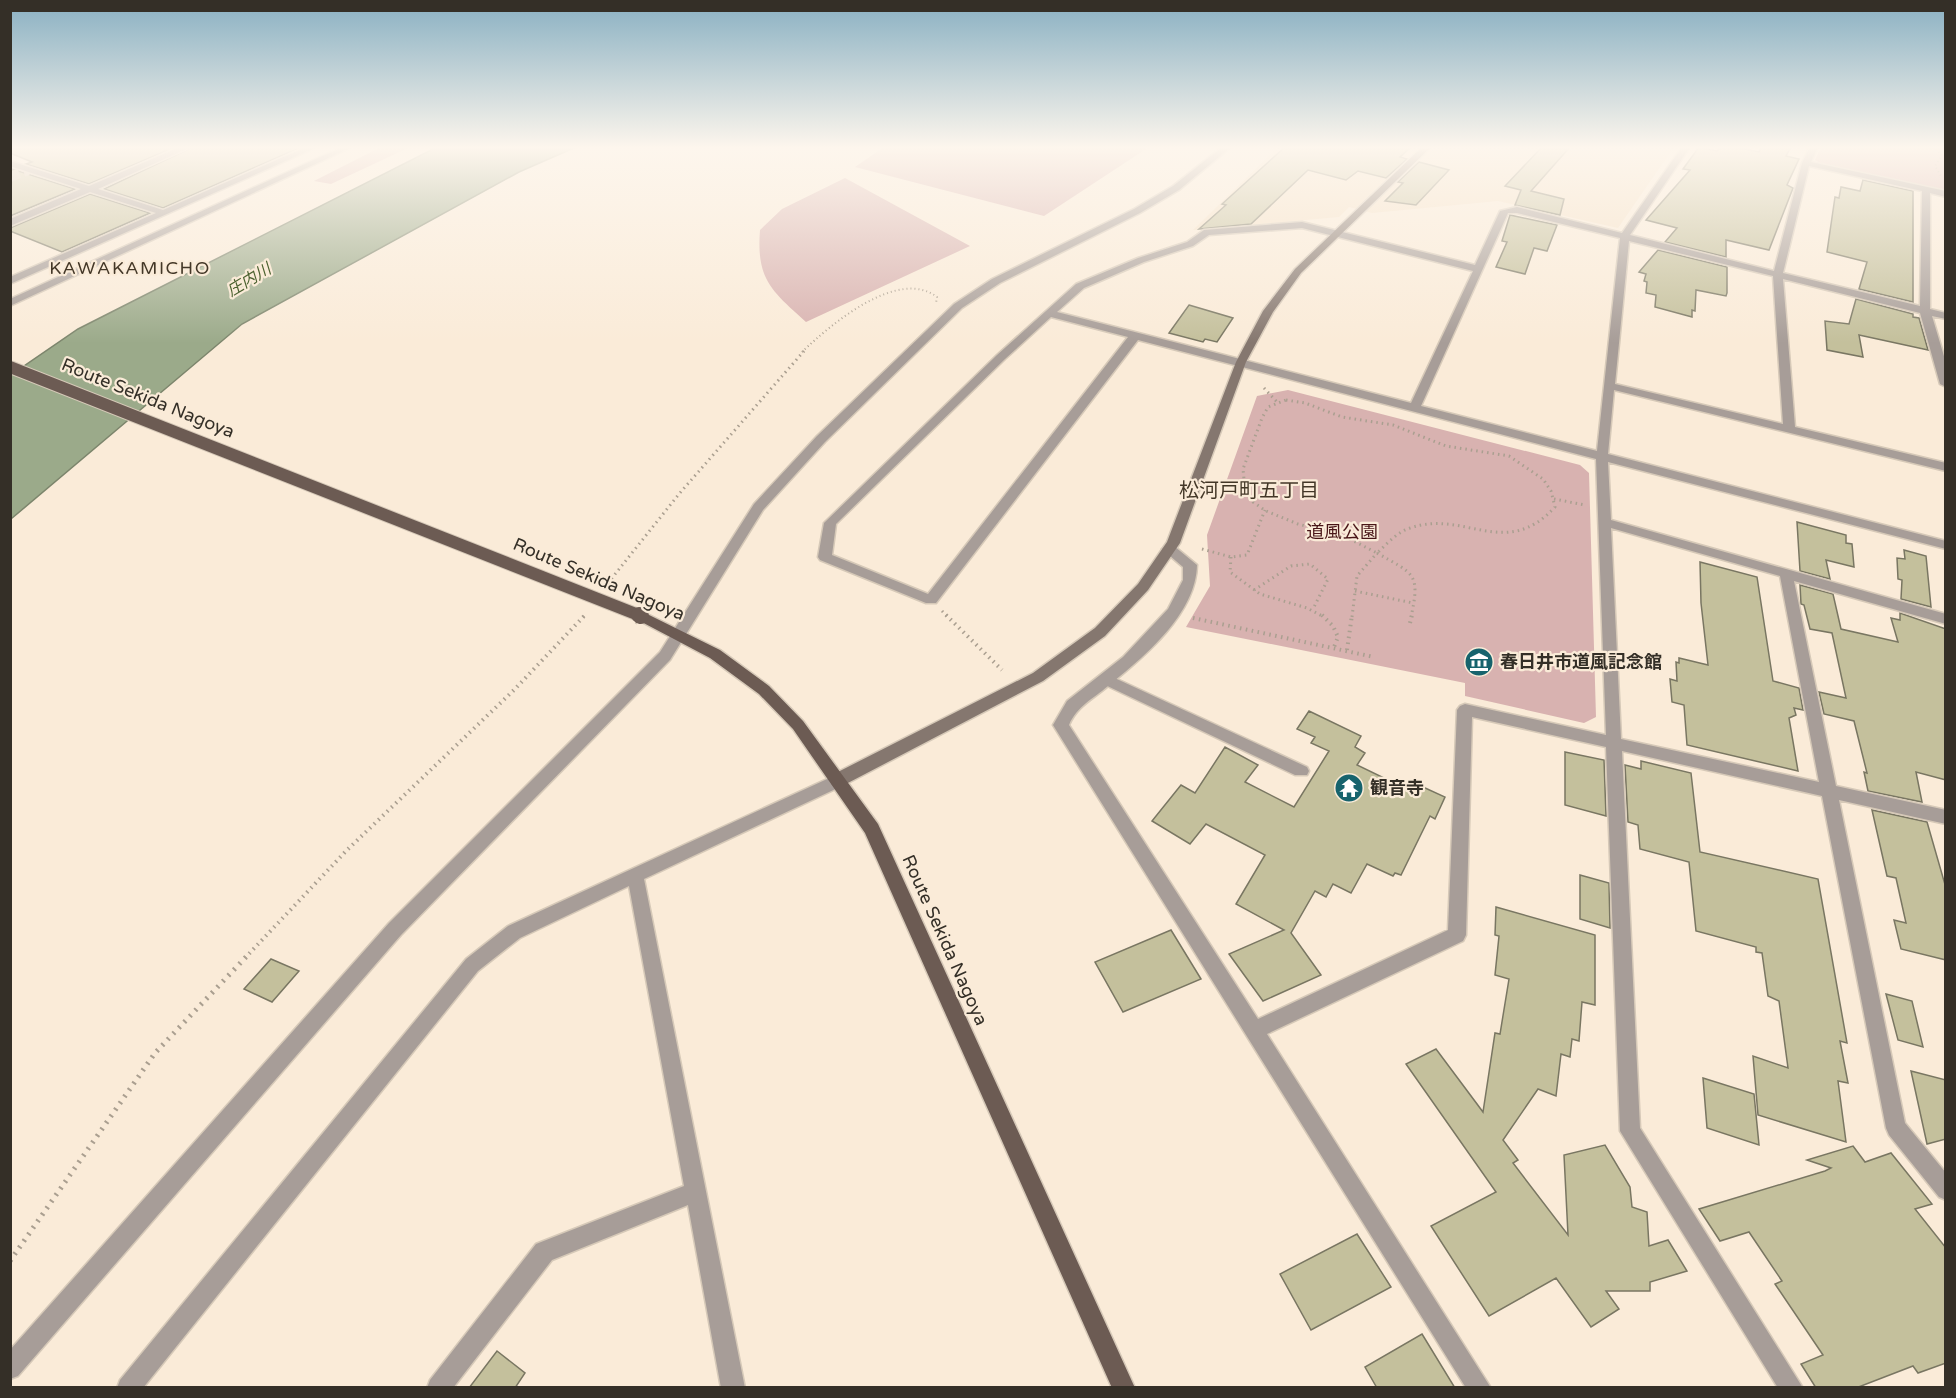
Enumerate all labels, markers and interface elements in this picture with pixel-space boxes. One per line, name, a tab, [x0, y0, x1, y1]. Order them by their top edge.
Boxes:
district label: KAWAKAMICHO	[49, 257, 211, 279]
water label: 庄内川	[223, 258, 276, 301]
street label: Route Sekida Nagoya	[58, 353, 238, 443]
district label: 松河戸町五丁目	[1179, 479, 1319, 503]
park label: 道風公園	[1306, 521, 1378, 543]
street label: Route Sekida Nagoya	[510, 533, 688, 625]
museum icon: 春日井市道風記念館	[1463, 646, 1495, 678]
place label: 春日井市道風記念館	[1500, 651, 1662, 673]
temple icon: 観音寺	[1333, 772, 1365, 804]
place label: 観音寺	[1370, 777, 1424, 799]
street label: Route Sekida Nagoya	[897, 851, 993, 1029]

